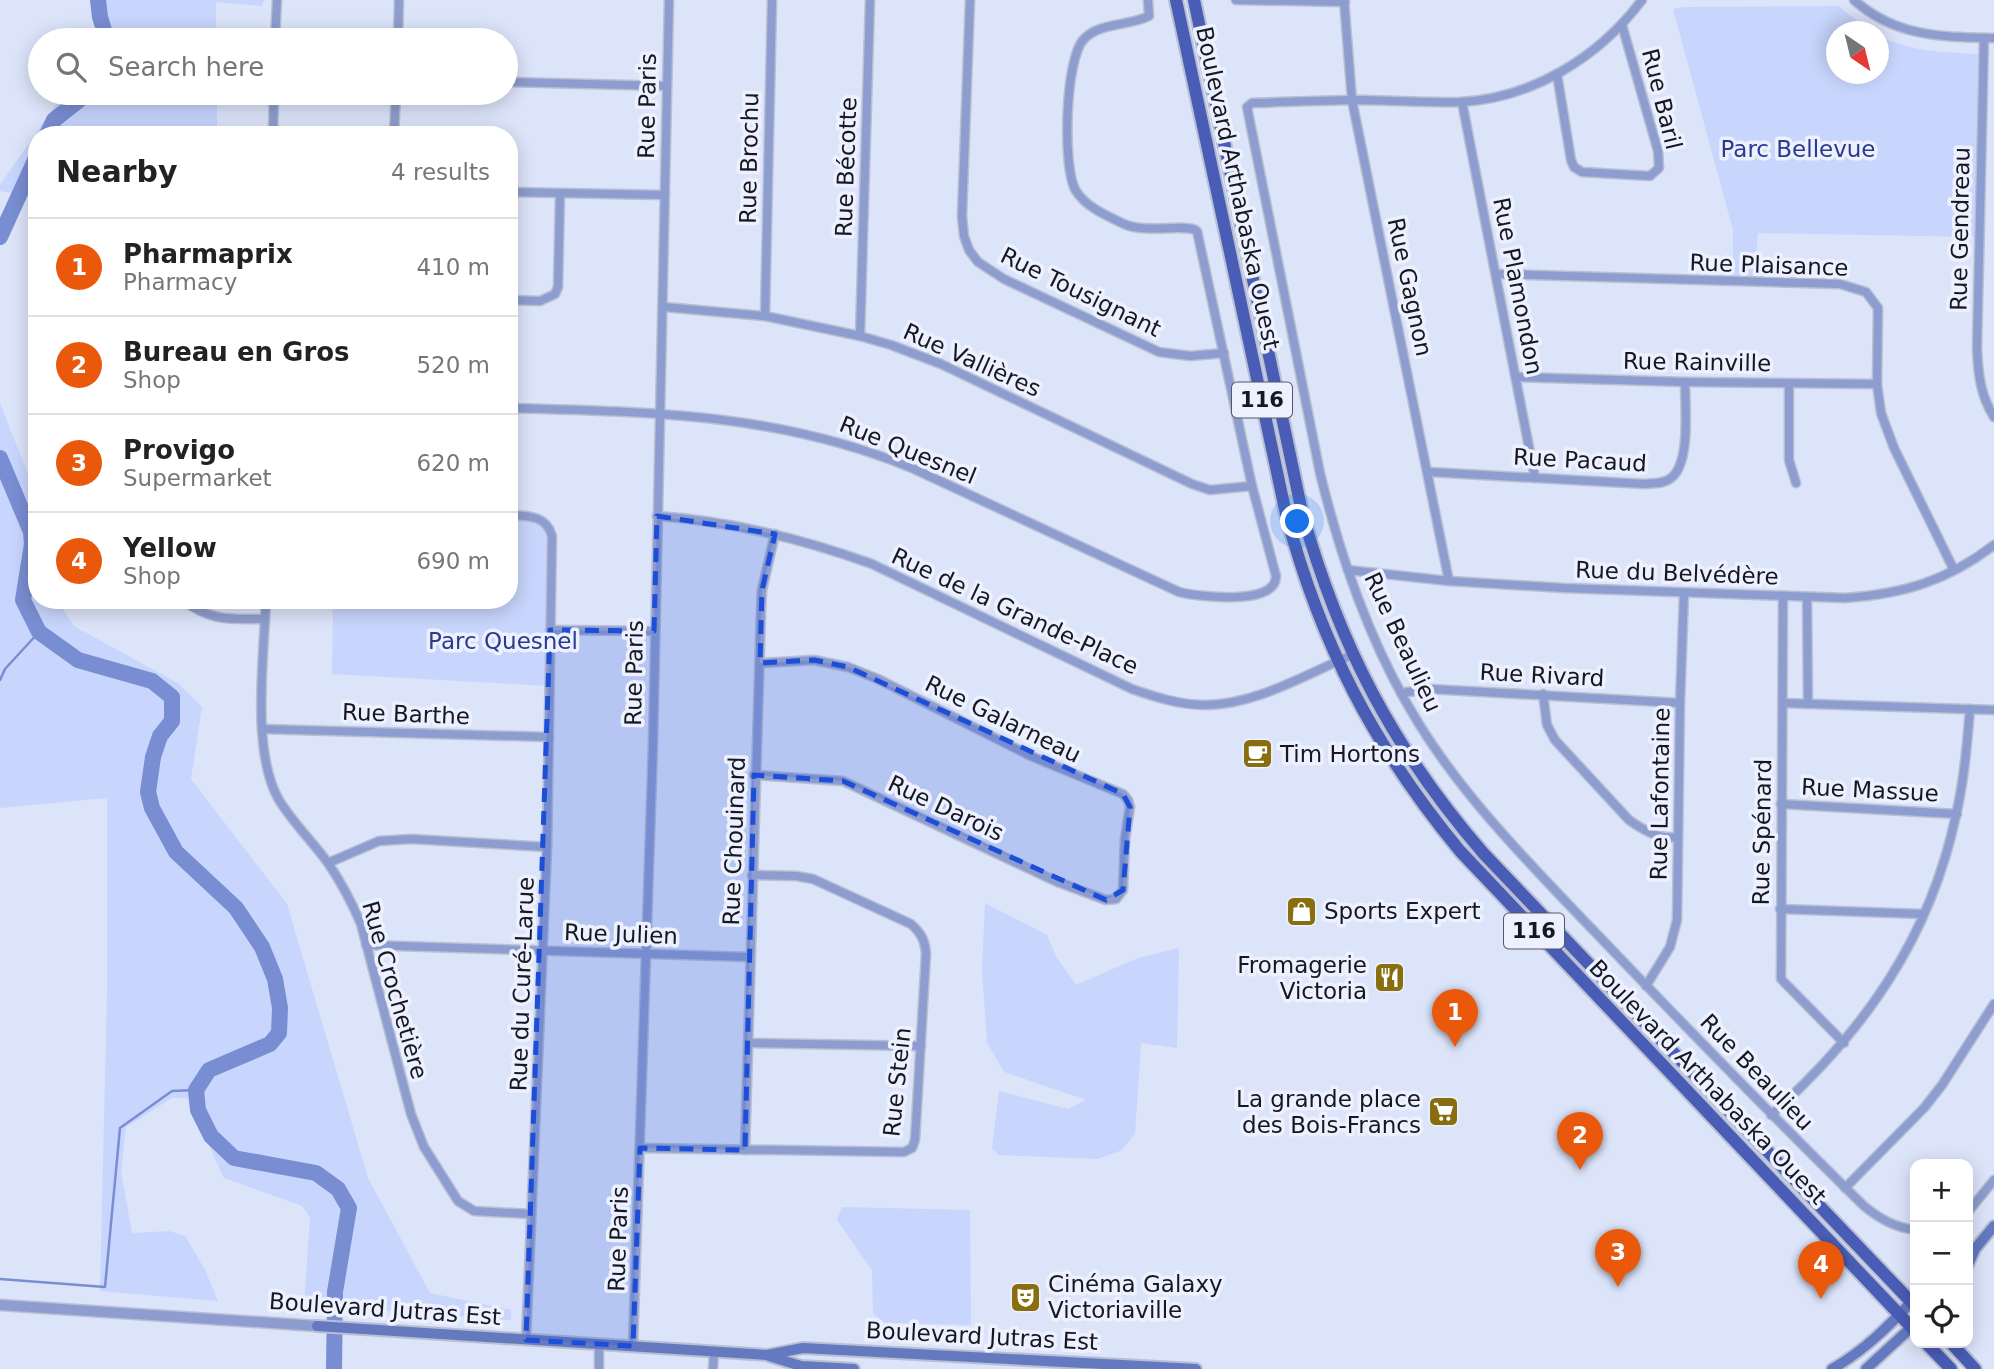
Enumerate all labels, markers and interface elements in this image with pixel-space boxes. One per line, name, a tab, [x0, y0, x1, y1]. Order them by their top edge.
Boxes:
north arrow	[1826, 21, 1889, 84]
street label: Boulevard Arthabaska Ouest	[1191, 24, 1285, 352]
search box	[28, 28, 518, 105]
street label: Rue Baril	[1637, 46, 1687, 152]
icon: search	[52, 48, 90, 86]
text: Search here	[108, 52, 264, 82]
street label: Rue Paris	[633, 53, 661, 159]
street label: Rue Brochu	[735, 92, 763, 224]
street label: Rue Bécotte	[831, 97, 861, 237]
park label: Parc Bellevue	[1720, 136, 1876, 162]
street label: Rue Gendreau	[1946, 147, 1974, 311]
text: Nearby	[56, 154, 178, 189]
text: 4 results	[391, 159, 490, 185]
street label: Rue Plamondon	[1488, 195, 1548, 377]
street label: Rue Gagnon	[1383, 215, 1437, 359]
text: Pharmaprix	[123, 239, 293, 269]
street label: Rue Tousignant	[997, 242, 1165, 342]
street label: Rue Plaisance	[1689, 249, 1849, 281]
text: 1	[71, 254, 87, 280]
text: 410 m	[416, 254, 490, 280]
text: Pharmacy	[123, 269, 237, 295]
street label: Rue Vallières	[899, 318, 1045, 402]
text: Bureau en Gros	[123, 337, 350, 367]
street label: Rue Rainville	[1623, 348, 1771, 376]
text: 2	[71, 352, 87, 378]
text: 520 m	[416, 352, 490, 378]
text: Shop	[123, 367, 181, 393]
road number: 116	[1232, 382, 1292, 418]
street label: Rue Quesnel	[836, 411, 980, 489]
text: Provigo	[123, 435, 235, 465]
street label: Rue Pacaud	[1512, 444, 1648, 476]
text: 3	[71, 450, 87, 476]
text: 620 m	[416, 450, 490, 476]
text: Supermarket	[123, 465, 272, 491]
your location	[1280, 504, 1314, 538]
text: Yellow	[123, 533, 217, 563]
street label: Rue de la Grande-Place	[888, 542, 1142, 680]
text: 4	[71, 548, 87, 574]
text: 690 m	[416, 548, 490, 574]
street label: Rue du Belvédère	[1575, 556, 1779, 590]
text: Shop	[123, 563, 181, 589]
street label: Rue Beaulieu	[1359, 568, 1447, 716]
street label: Rue Paris	[620, 620, 648, 726]
park label: Parc Quesnel	[428, 628, 578, 654]
street label: Rue Rivard	[1479, 659, 1605, 691]
street label: Rue Galarneau	[921, 670, 1085, 768]
street label: Rue Barthe	[342, 699, 470, 729]
street label: Rue Lafontaine	[1645, 707, 1675, 881]
cafe icon: Tim Hortons	[1240, 737, 1274, 771]
place label: Tim Hortons	[1279, 741, 1420, 767]
street label: Rue Chouinard	[718, 756, 750, 926]
street label: Rue Spénard	[1748, 758, 1776, 906]
street label: Rue Darois	[884, 770, 1008, 846]
street label: Rue Massue	[1801, 773, 1939, 807]
street label: Rue du Curé-Larue	[505, 876, 539, 1092]
shop icon: Sports Expert	[1284, 894, 1318, 928]
street label: Rue Crochetière	[357, 898, 433, 1082]
place label: Sports Expert	[1324, 898, 1480, 924]
road number: 116	[1504, 914, 1564, 948]
street label: Rue Julien	[564, 919, 678, 949]
place label: Fromagerie Victoria	[1237, 952, 1367, 1004]
street label: Boulevard Arthabaska Ouest	[1584, 955, 1832, 1209]
restaurant icon: Fromagerie Victoria	[1373, 961, 1407, 995]
pin: 1	[1432, 989, 1478, 1047]
street label: Rue Beaulieu	[1695, 1009, 1819, 1135]
street label: Rue Stein	[878, 1026, 916, 1138]
place label: La grande place des Bois-Francs	[1236, 1086, 1421, 1138]
supermarket icon: La grande place des Bois-Francs	[1427, 1095, 1461, 1129]
pin: 2	[1557, 1112, 1603, 1170]
map controls	[1910, 1159, 1973, 1348]
button: +	[1910, 1159, 1973, 1222]
street label: Rue Paris	[603, 1186, 633, 1292]
button: −	[1910, 1222, 1973, 1285]
pin: 3	[1595, 1229, 1641, 1287]
pin: 4	[1798, 1241, 1844, 1299]
place label: Cinéma Galaxy Victoriaville	[1048, 1271, 1223, 1323]
theatre icon: Cinéma Galaxy Victoriaville	[1008, 1280, 1042, 1314]
button: locate	[1910, 1285, 1973, 1348]
street label: Boulevard Jutras Est	[268, 1288, 502, 1330]
street label: Boulevard Jutras Est	[865, 1317, 1099, 1355]

